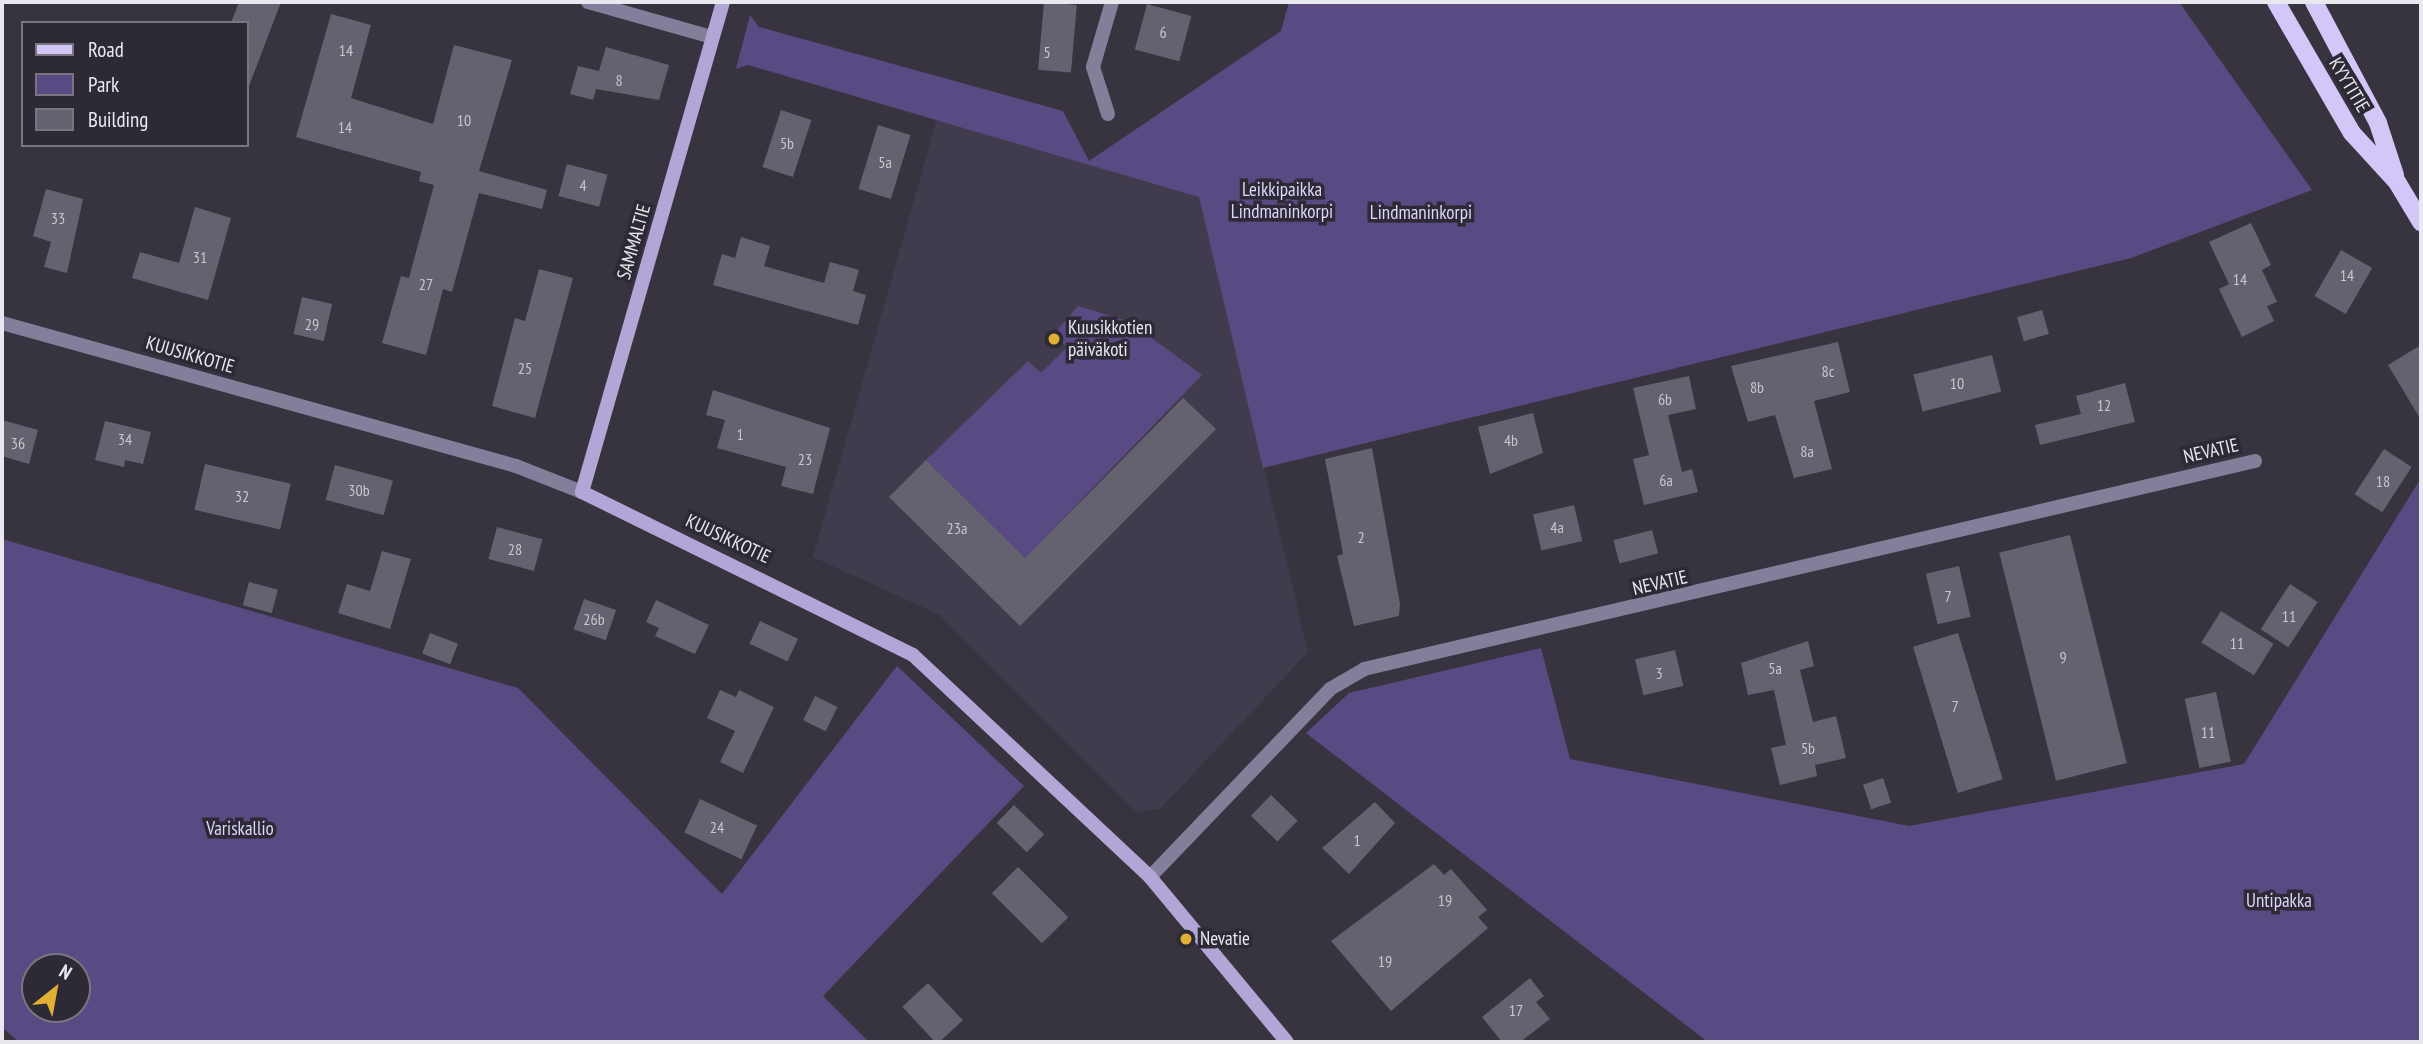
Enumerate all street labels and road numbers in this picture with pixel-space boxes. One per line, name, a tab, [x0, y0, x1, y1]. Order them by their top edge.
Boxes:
street label: KYYTITIE	[2324, 54, 2374, 116]
street label: SAMMALTIE	[612, 202, 656, 282]
street label: KUUSIKKOTIE	[143, 332, 237, 378]
street label: NEVATIE	[2181, 434, 2241, 468]
street label: KUUSIKKOTIE	[682, 509, 774, 569]
street label: NEVATIE	[1630, 566, 1690, 600]

